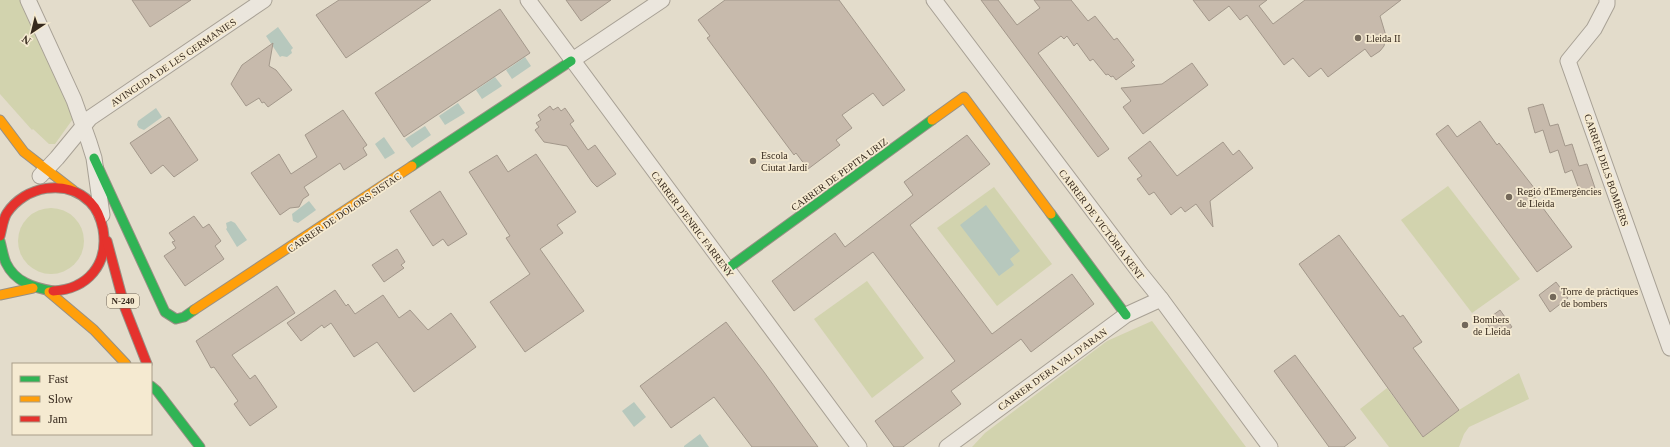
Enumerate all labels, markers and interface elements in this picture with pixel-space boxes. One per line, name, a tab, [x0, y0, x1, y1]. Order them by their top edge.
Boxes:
north arrow	[12, 12, 52, 52]
street label: AVINGUDA DE LES GERMANIES	[108, 16, 238, 109]
text: N	[20, 33, 33, 47]
marker: Lleida II	[1353, 33, 1363, 43]
place label: Lleida II	[1366, 33, 1401, 44]
street label: CARRER DELS BOMBERS	[1582, 113, 1631, 228]
street label: CARRER DE PEPITA URIZ	[789, 136, 890, 213]
place label: Escola Ciutat Jardí	[761, 150, 808, 173]
marker: Escola Ciutat Jardí	[748, 156, 758, 166]
street label: CARRER DE VICTÒRIA KENT	[1057, 167, 1146, 281]
street label: CARRER D'ENRIC FARRENY	[649, 169, 736, 280]
street label: CARRER DE DOLORS SISTAC	[285, 170, 403, 255]
place label: Regió d'Emergències de Lleida	[1517, 186, 1602, 209]
marker: Regió d'Emergències de Lleida	[1504, 192, 1514, 202]
place label: Torre de pràctiques de bombers	[1561, 286, 1638, 309]
marker: Torre de pràctiques de bombers	[1548, 292, 1558, 302]
road number: N-240	[107, 294, 139, 308]
place label: Bombers de Lleida	[1473, 314, 1511, 337]
marker: Bombers de Lleida	[1460, 320, 1470, 330]
street label: CARRER D'ERA VAL D'ARAN	[996, 326, 1109, 413]
legend	[12, 363, 152, 435]
text: Fast	[48, 372, 69, 386]
text: Slow	[48, 392, 73, 406]
text: Jam	[48, 412, 68, 426]

